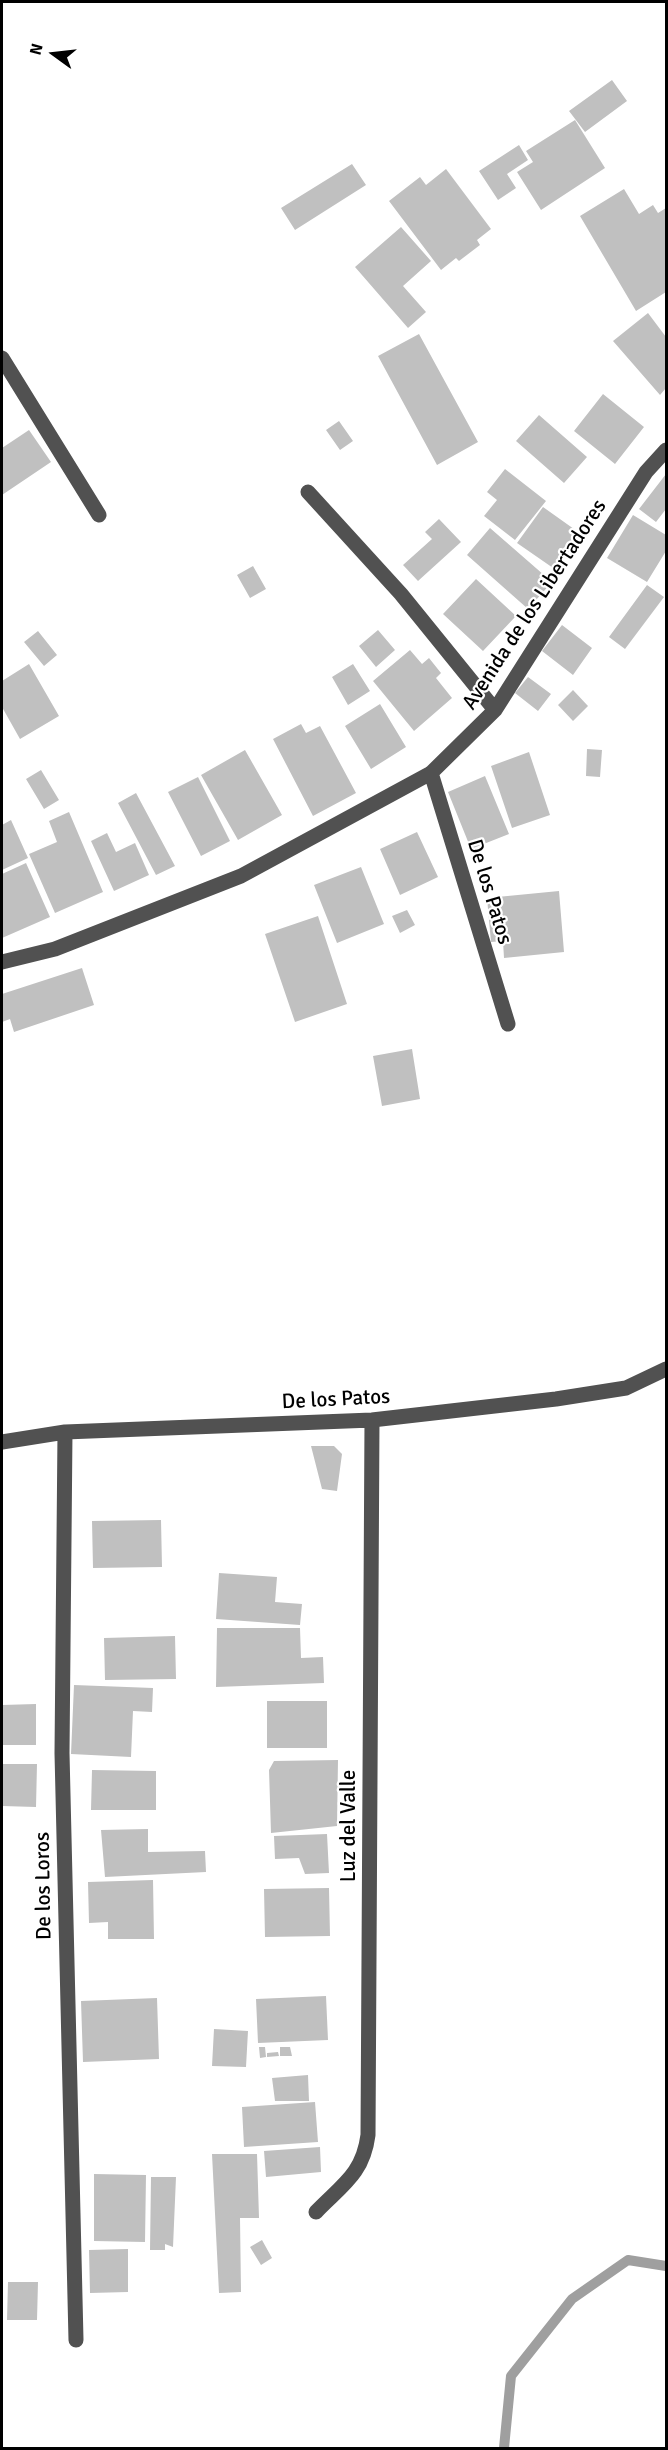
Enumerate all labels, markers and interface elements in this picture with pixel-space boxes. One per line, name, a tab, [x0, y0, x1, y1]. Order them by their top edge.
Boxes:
north arrow	[24, 24, 84, 84]
text: N	[26, 41, 48, 57]
street label: Avenida de los Libertadores	[458, 495, 612, 715]
street label: De los Patos	[461, 836, 517, 948]
street label: De los Patos	[281, 1385, 391, 1415]
street label: Luz del Valle	[336, 1770, 362, 1882]
street label: De los Loros	[30, 1832, 58, 1940]

